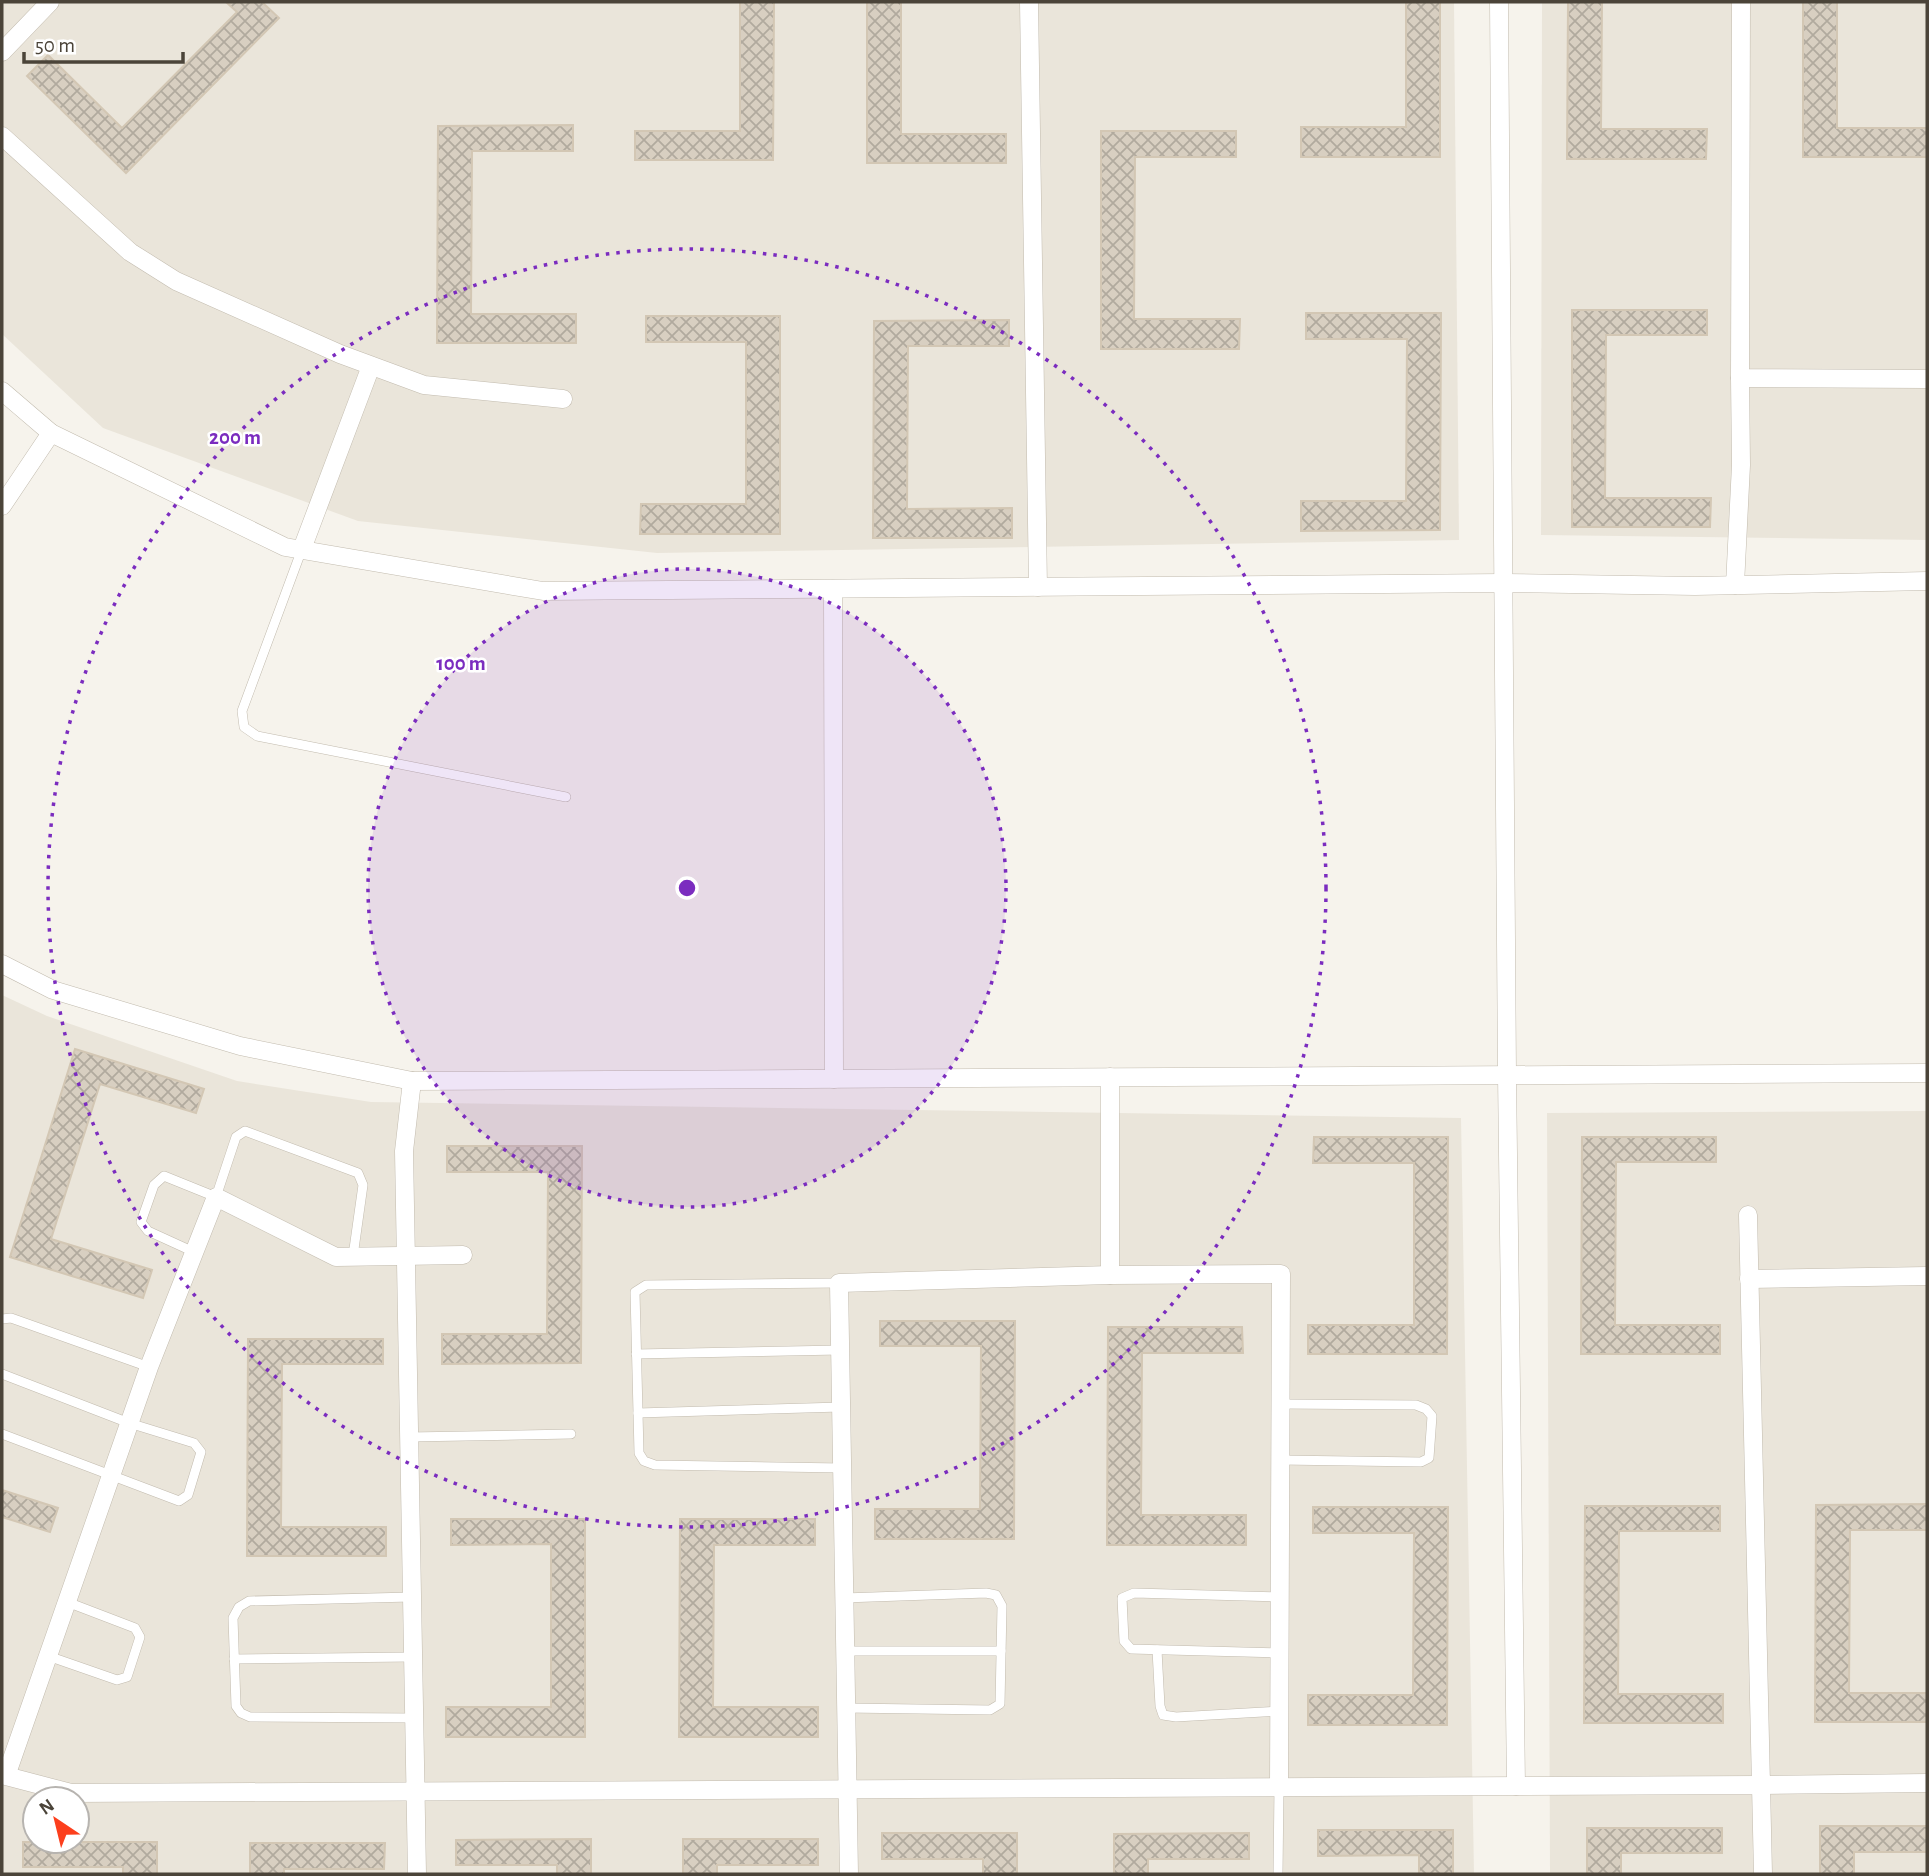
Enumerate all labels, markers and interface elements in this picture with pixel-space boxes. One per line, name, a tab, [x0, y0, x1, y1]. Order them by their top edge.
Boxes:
scale bar	[24, 21, 184, 65]
text: 50 m	[35, 35, 75, 56]
text: 200 m	[209, 427, 261, 448]
text: 100 m	[436, 653, 486, 674]
centre of rings	[675, 876, 699, 900]
north arrow	[21, 1785, 91, 1855]
text: N	[36, 1796, 58, 1819]

